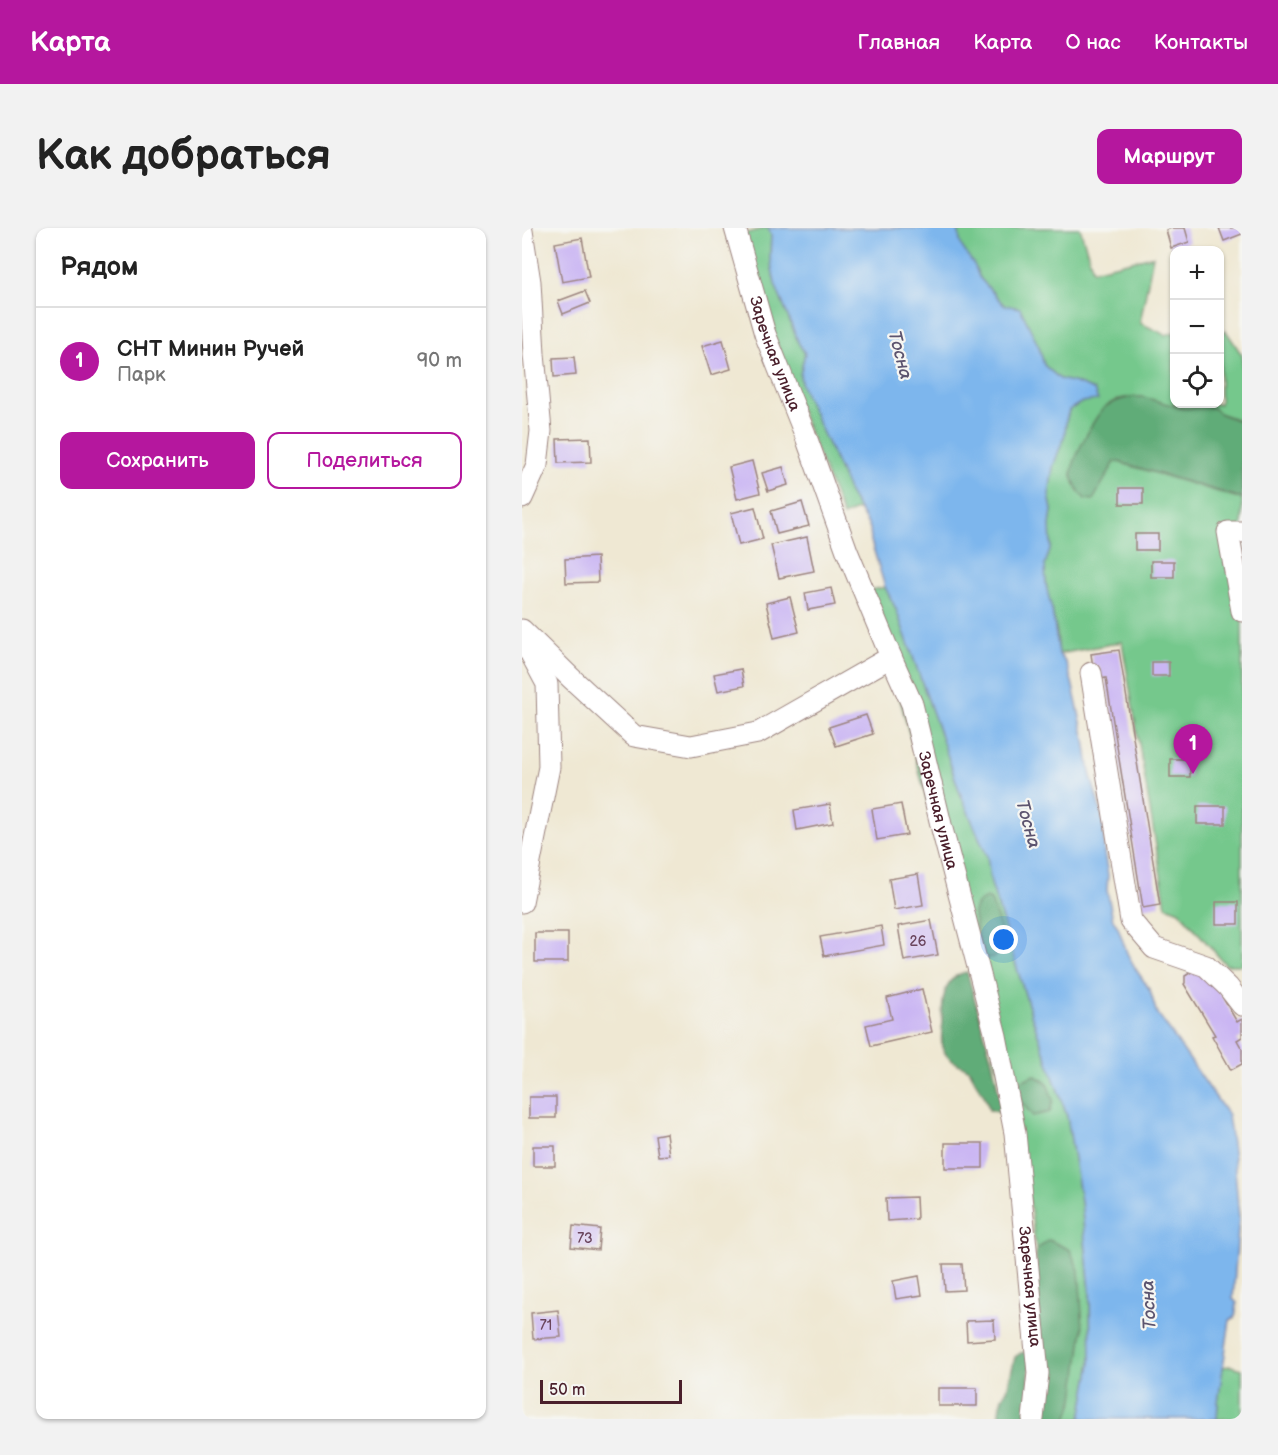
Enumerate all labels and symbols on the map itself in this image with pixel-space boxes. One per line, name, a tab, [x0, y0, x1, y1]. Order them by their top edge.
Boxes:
street label: Заречная улица	[745, 294, 805, 415]
water label: Тосна	[883, 328, 917, 382]
pin: 1	[1174, 724, 1212, 774]
street label: Заречная улица	[914, 749, 962, 872]
water label: Тосна	[1011, 797, 1045, 851]
your location	[989, 925, 1018, 954]
house number: 26	[910, 933, 927, 950]
street label: Заречная улица	[1014, 1225, 1045, 1348]
house number: 73	[577, 1230, 593, 1247]
water label: Тосна	[1137, 1280, 1161, 1330]
house number: 71	[540, 1317, 552, 1334]
scale bar	[540, 1377, 682, 1404]

